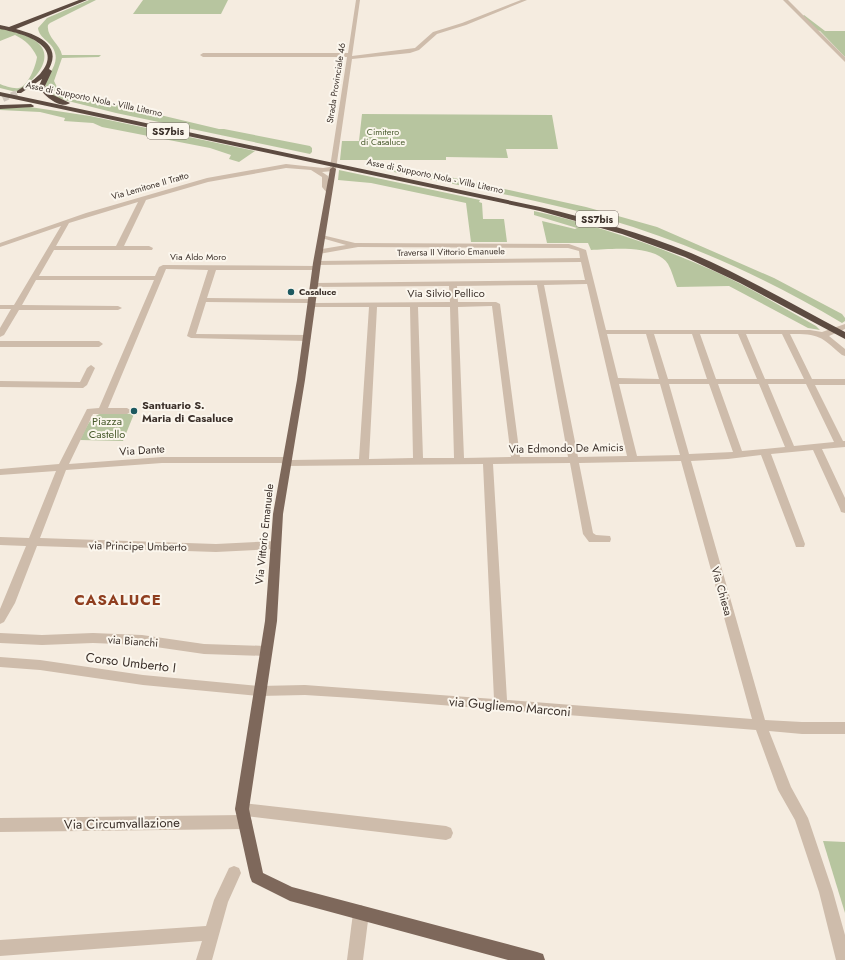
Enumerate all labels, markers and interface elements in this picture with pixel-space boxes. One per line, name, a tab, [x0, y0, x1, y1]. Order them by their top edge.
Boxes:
street label: Strada Provinciale 46	[323, 42, 348, 124]
street label: Asse di Supporto Nola - Villa Literno	[25, 78, 164, 119]
road number: SS7bis	[147, 123, 189, 139]
park label: Cimitero di Casaluce	[361, 125, 406, 148]
street label: Asse di Supporto Nola - Villa Literno	[366, 155, 505, 196]
street label: Via Lemitone II Tratto	[110, 168, 190, 203]
road number: SS7bis	[576, 211, 618, 227]
street label: Traversa II Vittorio Emanuele	[397, 244, 505, 259]
street label: Via Aldo Moro	[170, 250, 226, 263]
place label: Casaluce	[299, 285, 336, 298]
street label: Via Silvio Pellico	[407, 285, 485, 301]
marker: Casaluce	[286, 287, 296, 297]
place label: Santuario S. Maria di Casaluce	[142, 397, 233, 426]
marker: Santuario S. Maria di Casaluce	[129, 406, 139, 416]
park label: Piazza Castello	[89, 413, 125, 442]
street label: Via Edmondo De Amicis	[509, 439, 624, 457]
street label: Via Dante	[119, 440, 166, 460]
street label: Via Vittorio Emanuele	[251, 482, 277, 585]
street label: via Principe Umberto	[89, 537, 187, 555]
street label: Via Chiesa	[707, 565, 737, 617]
district label: CASALUCE	[74, 589, 162, 611]
street label: via Bianchi	[107, 631, 159, 651]
street label: Corso Umberto I	[85, 648, 177, 677]
street label: via Gugliemo Marconi	[448, 692, 572, 721]
street label: Via Circumvallazione	[64, 813, 180, 834]

